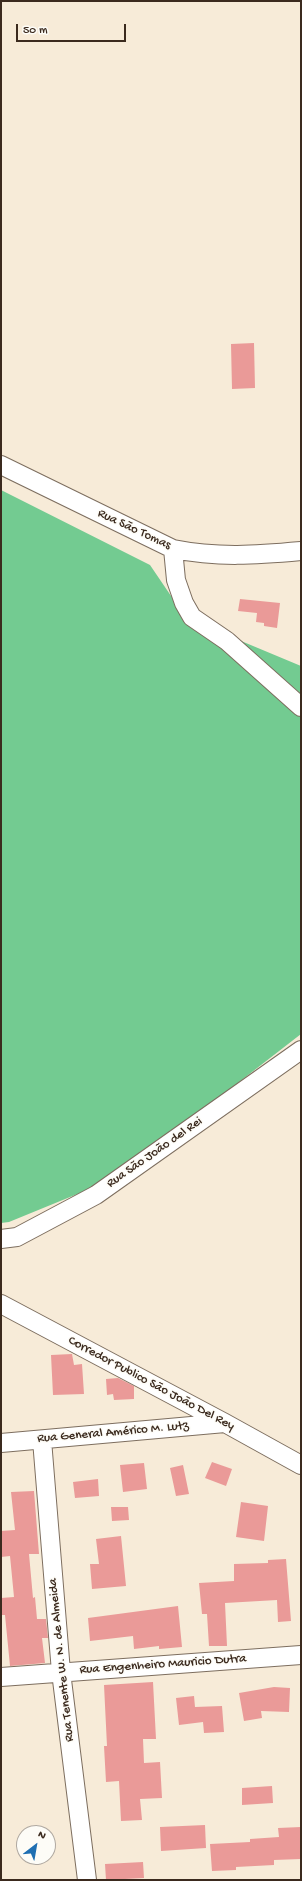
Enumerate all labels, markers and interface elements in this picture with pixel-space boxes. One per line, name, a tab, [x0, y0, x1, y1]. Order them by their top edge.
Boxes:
scale bar	[18, 16, 128, 42]
text: 50 m	[23, 24, 48, 38]
street label: Rua São Tomas	[95, 506, 173, 554]
street label: Rua São João del Rei	[104, 1114, 206, 1192]
street label: Corredor Publico São João Del Rey	[65, 1333, 237, 1435]
street label: Rua General Américo M. Lutz	[37, 1419, 189, 1447]
street label: Rua Tenente W. N. de Almeida	[46, 1577, 78, 1743]
street label: Rua Engenheiro Mauricio Dutra	[79, 1651, 247, 1679]
north arrow	[16, 1825, 56, 1865]
text: N	[35, 1829, 48, 1843]

